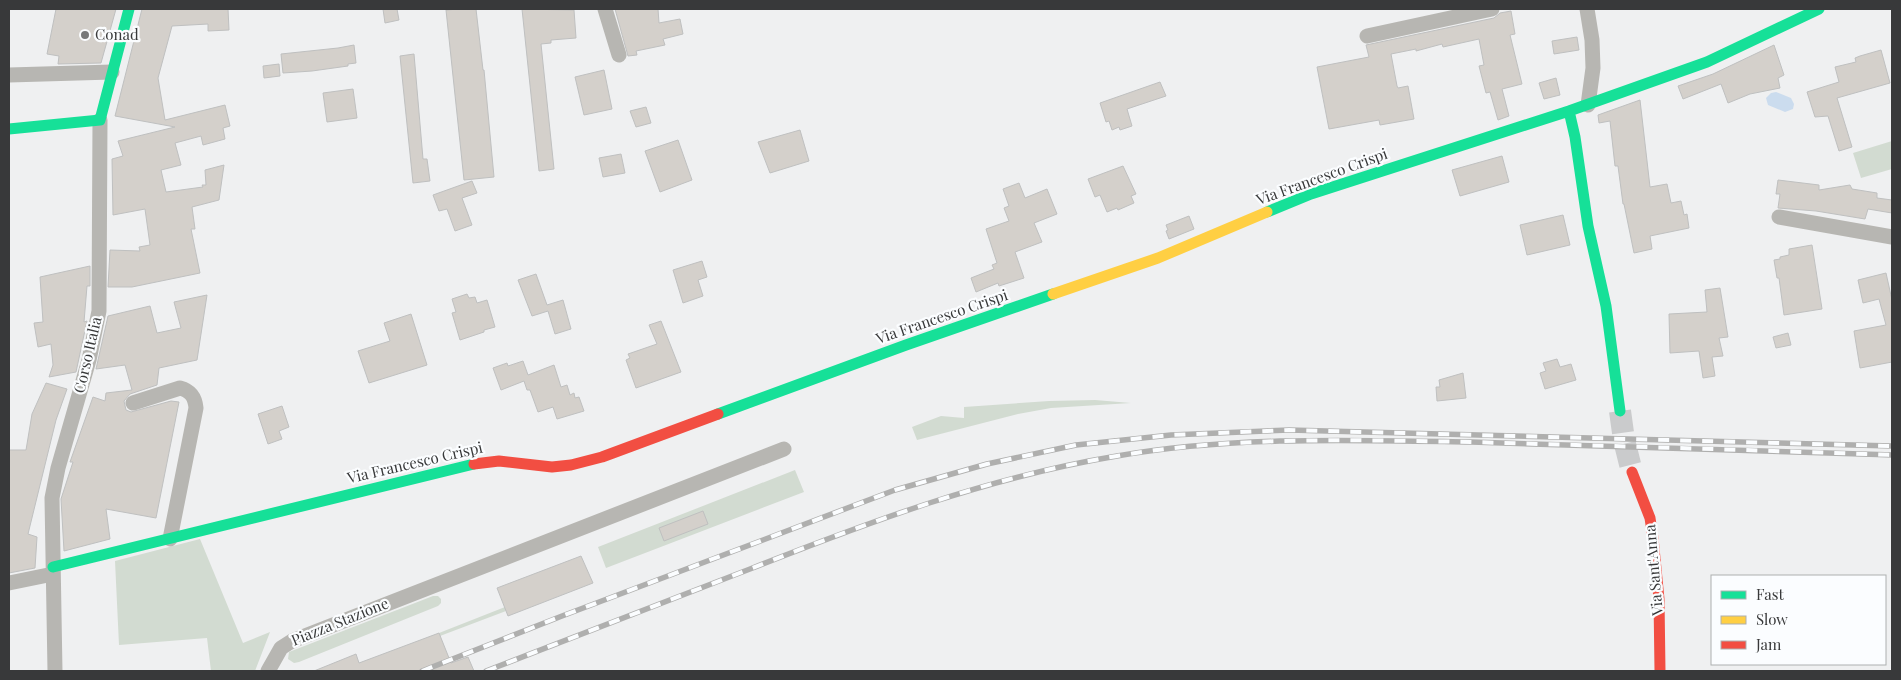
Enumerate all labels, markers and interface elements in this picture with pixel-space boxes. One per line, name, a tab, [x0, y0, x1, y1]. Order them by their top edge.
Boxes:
place label: Conad	[95, 24, 139, 44]
marker: Conad	[79, 29, 91, 41]
street label: Via Francesco Crispi	[1252, 143, 1391, 209]
street label: Via Francesco Crispi	[872, 284, 1011, 348]
street label: Corso Italia	[69, 314, 106, 395]
street label: Via Francesco Crispi	[344, 437, 485, 488]
street label: Via Sant'Anna	[1639, 523, 1667, 617]
legend	[1711, 575, 1886, 665]
text: Fast	[1756, 584, 1785, 604]
street label: Piazza Stazione	[288, 592, 391, 650]
text: Slow	[1756, 609, 1788, 629]
text: Jam	[1755, 634, 1782, 654]

